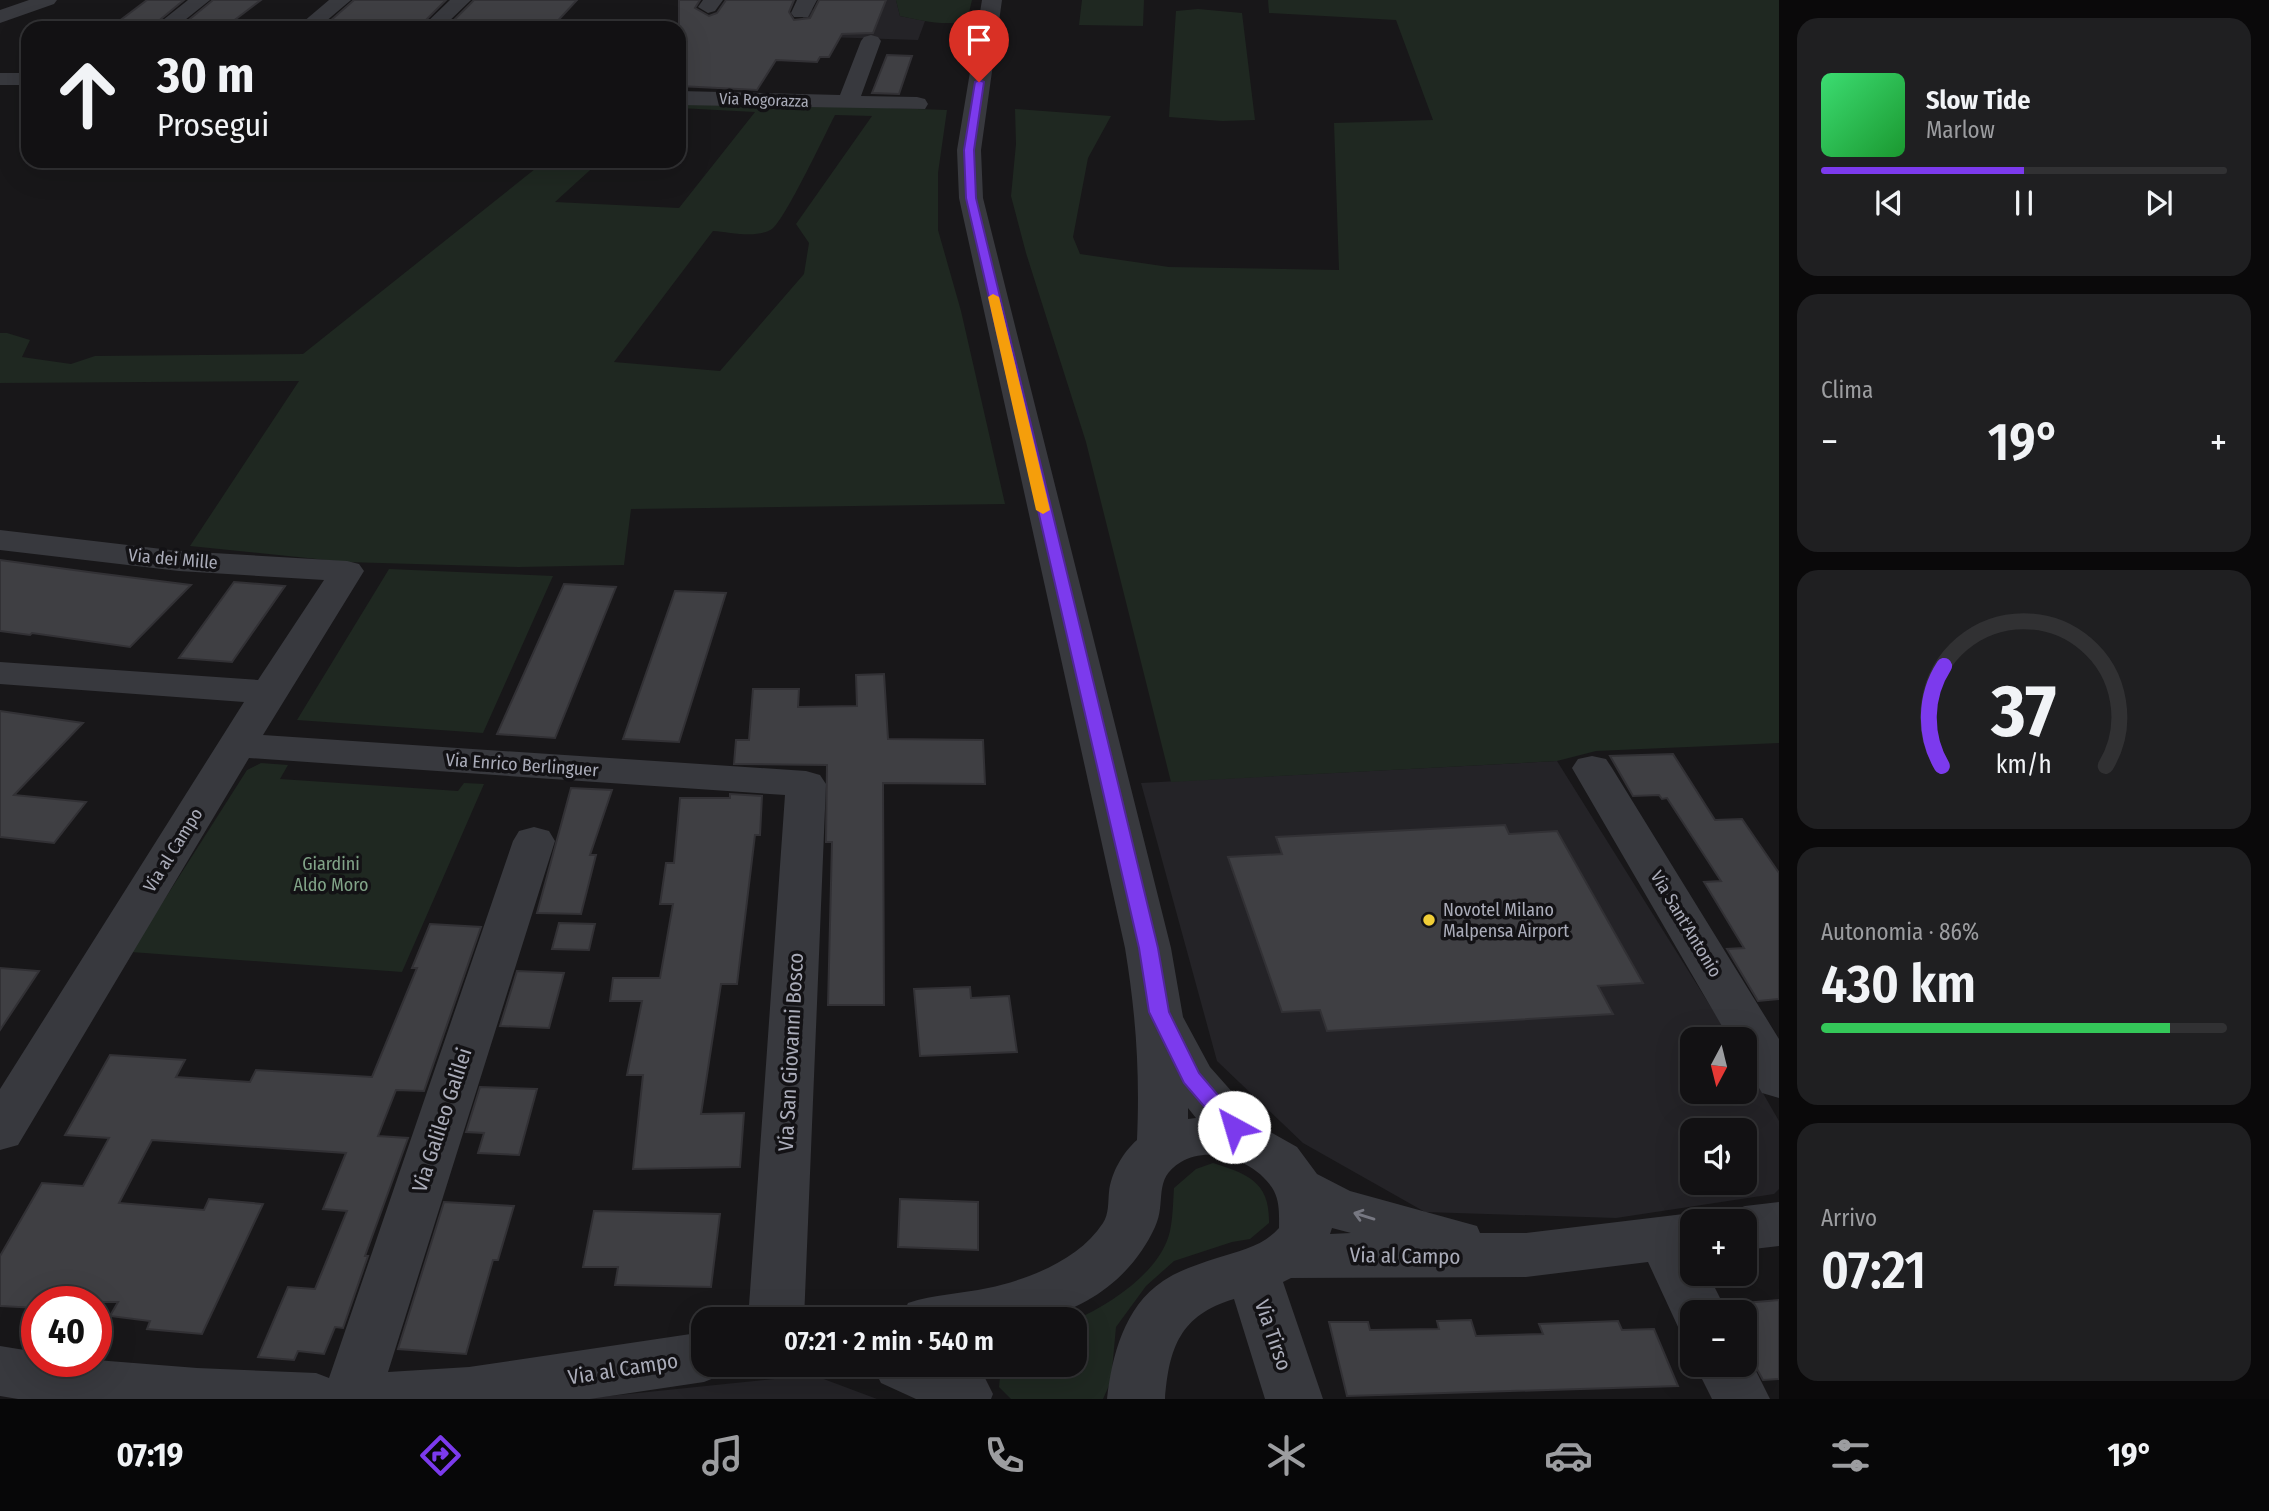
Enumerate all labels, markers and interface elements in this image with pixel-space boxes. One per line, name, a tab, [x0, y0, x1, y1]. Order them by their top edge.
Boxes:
pin	[949, 10, 1009, 82]
icon: arrive	[960, 21, 998, 59]
text: 30 m	[157, 46, 255, 105]
icon: ahead	[42, 49, 133, 140]
text: Slow Tide	[1926, 85, 2030, 116]
street label: Via Rogorazza	[719, 89, 809, 111]
text: Prosegui	[157, 106, 269, 144]
text: Marlow	[1926, 116, 1995, 144]
icon: previous	[1870, 184, 1908, 222]
icon: pause	[2005, 184, 2043, 222]
icon: next	[2140, 184, 2178, 222]
text: Clima	[1821, 376, 1873, 404]
text: 19°	[1988, 411, 2060, 474]
text: −	[1821, 419, 1838, 465]
text: +	[2210, 419, 2227, 465]
street label: Via dei Mille	[127, 544, 219, 574]
text: 37	[1990, 668, 2057, 755]
street label: Via Enrico Berlinguer	[445, 749, 600, 781]
text: km/h	[1996, 749, 2052, 779]
street label: Via al Campo	[138, 804, 208, 896]
park label: Giardini Aldo Moro	[294, 853, 369, 896]
street label: Via Sant'Antonio	[1646, 867, 1726, 981]
place label: Novotel Milano Malpensa Airport	[1443, 899, 1569, 942]
marker: Novotel Milano Malpensa Airport	[1421, 912, 1437, 928]
text: Autonomia · 86%	[1821, 918, 1979, 946]
street label: Via San Giovanni Bosco	[773, 952, 809, 1152]
text: 430 km	[1821, 953, 1976, 1016]
north arrow	[1680, 1027, 1757, 1104]
map controls	[1680, 1027, 1757, 1377]
street label: Via Galileo Galilei	[406, 1045, 478, 1195]
position arrow	[1197, 1090, 1271, 1164]
button: sound	[1680, 1118, 1757, 1195]
text: Arrivo	[1821, 1204, 1877, 1232]
one-way arrow	[1353, 1209, 1375, 1222]
button: +	[1680, 1209, 1757, 1286]
text: 07:21	[1821, 1239, 1926, 1302]
street label: Via al Campo	[1349, 1242, 1461, 1270]
speed limit sign: 40	[21, 1286, 112, 1377]
street label: Via Tirso	[1249, 1296, 1297, 1374]
button: −	[1680, 1300, 1757, 1377]
text: 07:21 · 2 min · 540 m	[784, 1326, 994, 1357]
street label: Via al Campo	[566, 1347, 680, 1391]
icon: directions	[416, 1431, 465, 1480]
icon: music	[698, 1431, 747, 1480]
icon: phone	[980, 1431, 1029, 1480]
icon: climate	[1262, 1431, 1311, 1480]
icon: car	[1544, 1431, 1593, 1480]
icon: filters	[1826, 1431, 1875, 1480]
text: 07:19	[116, 1436, 183, 1474]
text: 19°	[2107, 1436, 2152, 1474]

